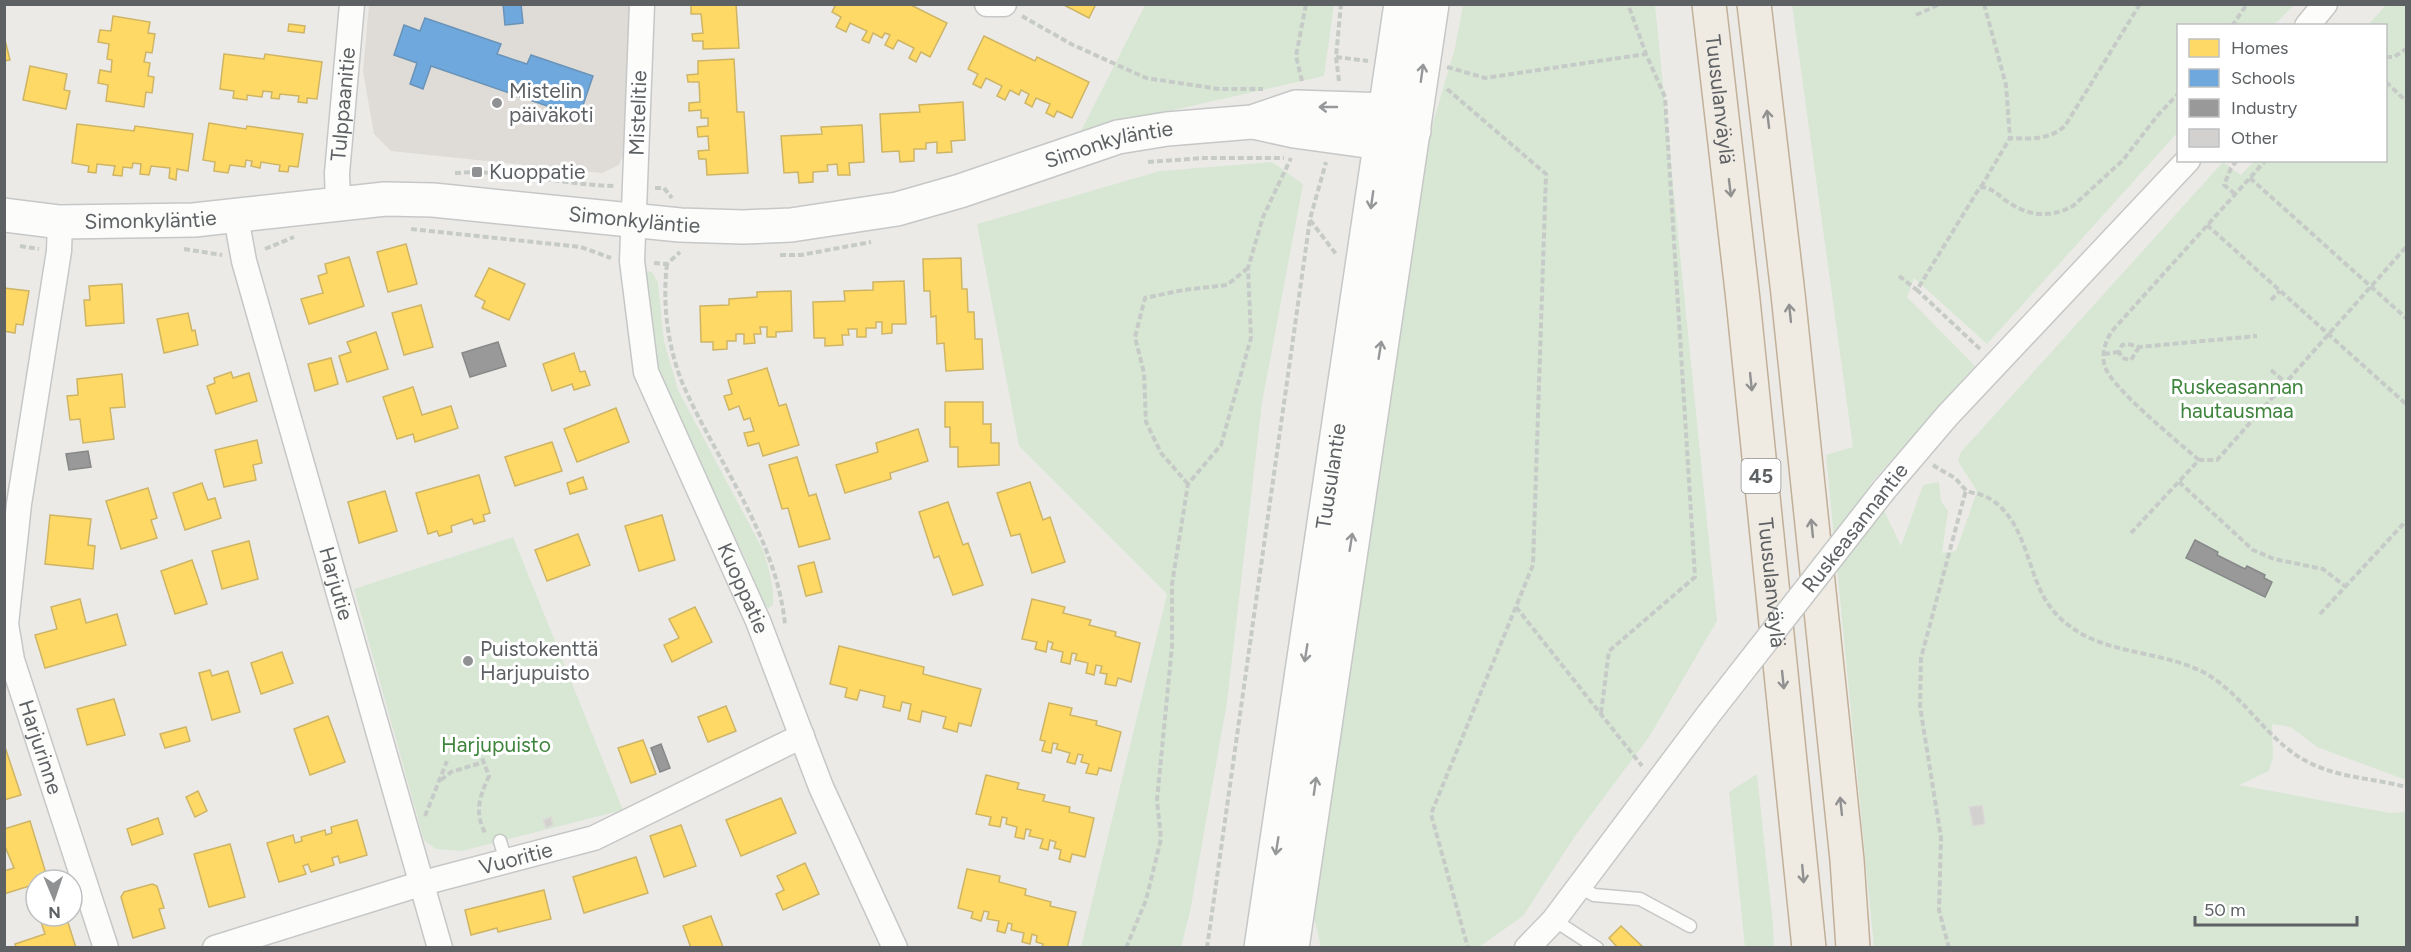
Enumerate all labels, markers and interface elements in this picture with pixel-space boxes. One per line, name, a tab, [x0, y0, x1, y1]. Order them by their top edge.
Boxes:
legend	[2177, 24, 2387, 162]
street label: Tuusulanväylä	[1701, 33, 1740, 165]
text: Homes	[2231, 37, 2289, 59]
street label: Tulppaanitie	[325, 46, 360, 162]
one-way arrow	[1417, 63, 1428, 83]
text: Schools	[2231, 67, 2295, 89]
street label: Mistelitie	[624, 70, 651, 156]
place label: Mistelin päiväkoti	[509, 78, 594, 127]
marker: Mistelin päiväkoti	[490, 96, 504, 110]
text: Industry	[2231, 97, 2298, 119]
one-way arrow	[1319, 101, 1339, 113]
one-way arrow	[1762, 110, 1773, 130]
street label: Simonkyläntie	[1041, 116, 1174, 173]
text: Other	[2231, 127, 2278, 149]
place label: Kuoppatie	[489, 159, 585, 184]
marker: Kuoppatie	[470, 165, 484, 179]
one-way arrow	[1725, 177, 1736, 197]
one-way arrow	[1367, 190, 1378, 210]
street label: Simonkyläntie	[567, 201, 701, 238]
street label: Simonkyläntie	[84, 205, 218, 234]
one-way arrow	[1784, 304, 1795, 324]
one-way arrow	[1375, 340, 1386, 360]
one-way arrow	[1746, 371, 1757, 391]
park label: Ruskeasannan hautausmaa	[2170, 374, 2304, 423]
street label: Tuusulantie	[1310, 421, 1351, 531]
street label: Ruskeasannantie	[1796, 458, 1913, 597]
road number: 45	[1742, 459, 1780, 493]
street label: Tuusulanväylä	[1753, 516, 1791, 649]
one-way arrow	[1806, 519, 1817, 538]
one-way arrow	[1346, 533, 1357, 553]
street label: Kuoppatie	[712, 539, 774, 637]
street label: Harjutie	[314, 544, 359, 623]
place label: Puistokenttä Harjupuisto	[480, 636, 598, 685]
one-way arrow	[1300, 643, 1311, 663]
marker: Puistokenttä Harjupuisto	[461, 654, 475, 668]
one-way arrow	[1778, 669, 1789, 689]
street label: Harjurinne	[14, 697, 68, 797]
park label: Harjupuisto	[441, 732, 551, 757]
one-way arrow	[1310, 776, 1321, 796]
one-way arrow	[1836, 796, 1847, 816]
street label: Vuoritie	[477, 836, 555, 880]
one-way arrow	[1271, 836, 1282, 855]
one-way arrow	[1798, 863, 1809, 883]
north arrow	[24, 868, 84, 928]
scale bar	[2195, 889, 2357, 927]
text: 50 m	[2204, 899, 2246, 921]
text: N	[48, 903, 61, 922]

